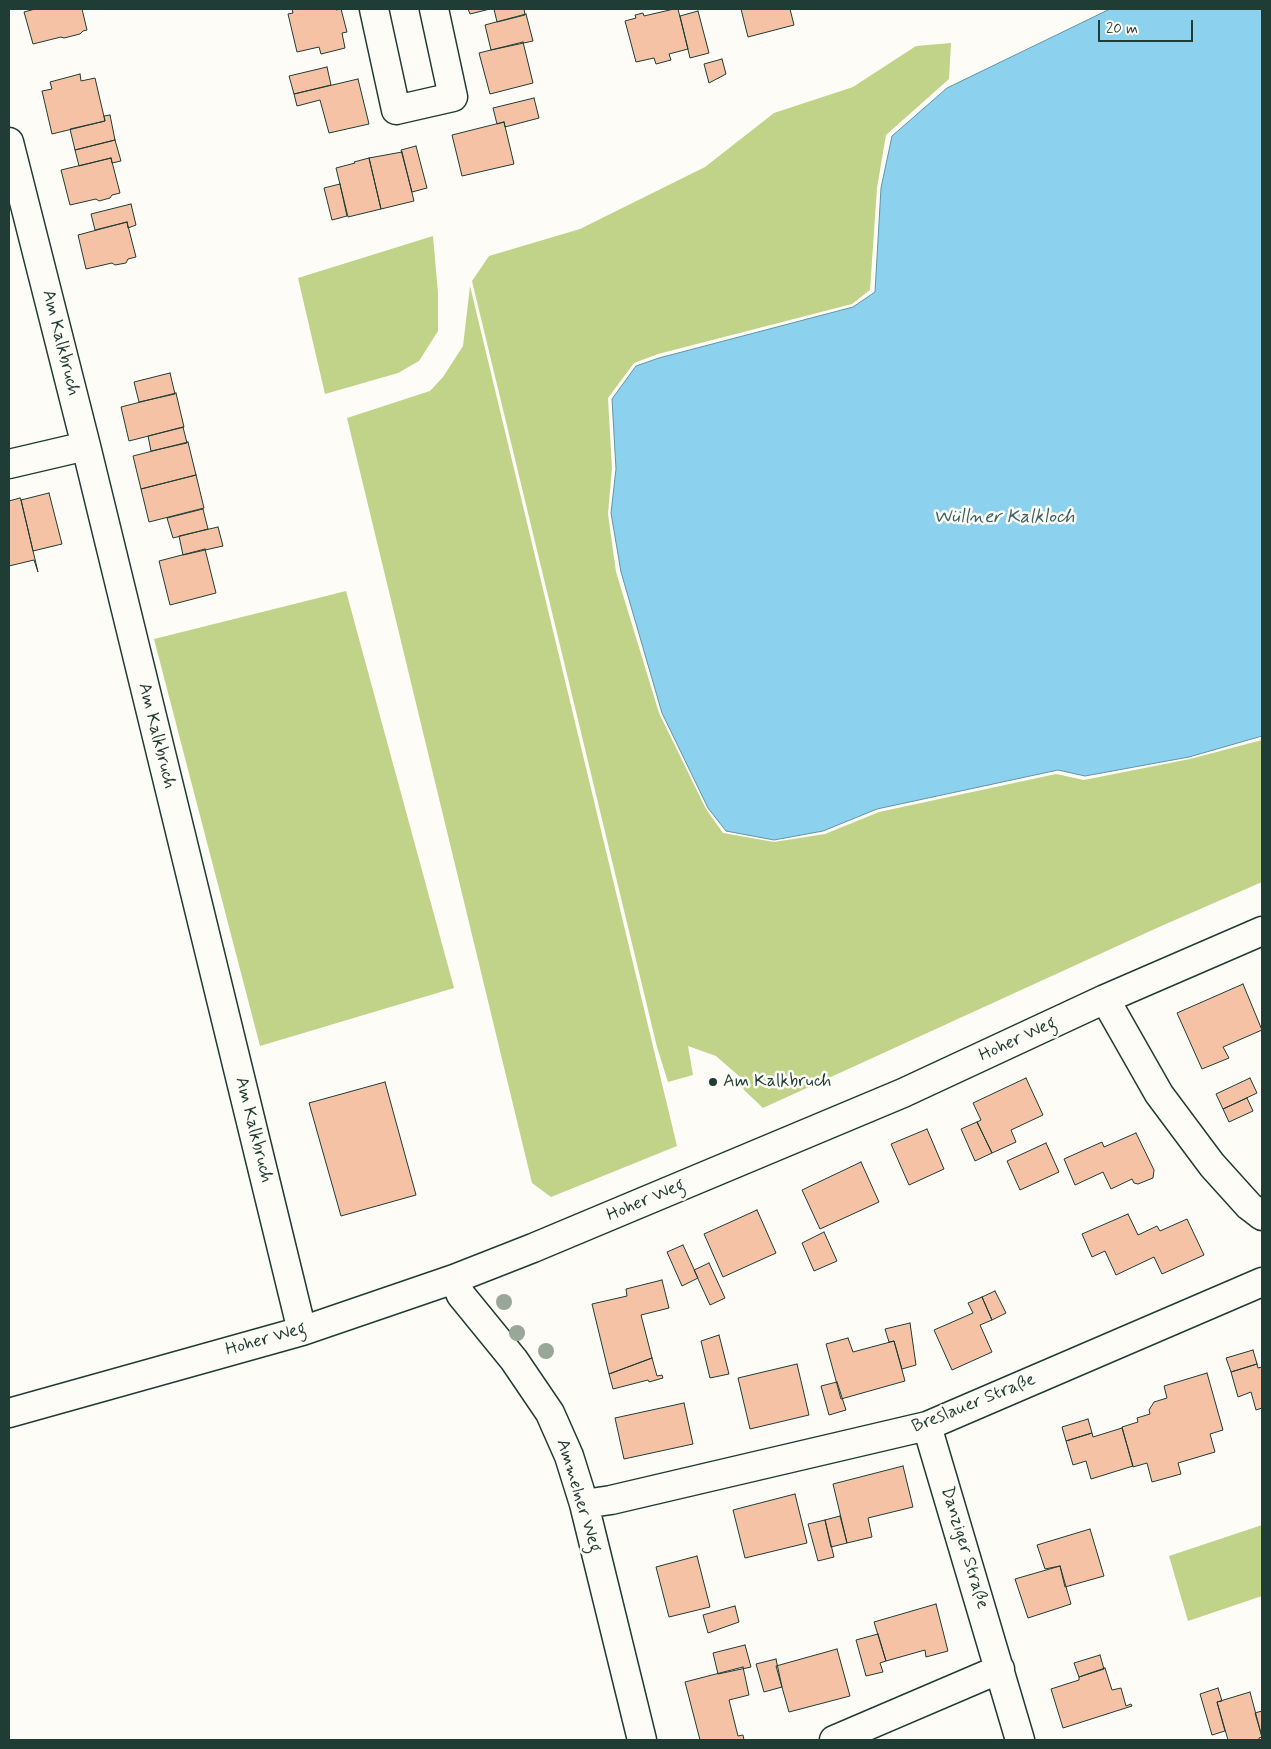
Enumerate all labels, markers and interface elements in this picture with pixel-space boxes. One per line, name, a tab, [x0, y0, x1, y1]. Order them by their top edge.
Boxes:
scale bar	[1101, 10, 1196, 42]
text: 20 m	[1106, 19, 1138, 39]
street label: Am Kalkbruch	[36, 288, 84, 398]
water label: Wüllner Kalkloch	[933, 507, 1075, 529]
street label: Am Kalkbruch	[132, 681, 180, 791]
street label: Hoher Weg	[976, 1013, 1060, 1067]
place label: Am Kalkbruch	[723, 1071, 831, 1093]
street label: Am Kalkbruch	[229, 1075, 277, 1185]
marker: Am Kalkbruch	[707, 1076, 719, 1088]
street label: Hoher Weg	[604, 1175, 688, 1227]
street label: Hoher Weg	[223, 1318, 309, 1362]
street label: Breslauer Straße	[909, 1369, 1039, 1439]
street label: Ammelner Weg	[551, 1437, 605, 1555]
street label: Danziger Straße	[935, 1484, 993, 1612]

